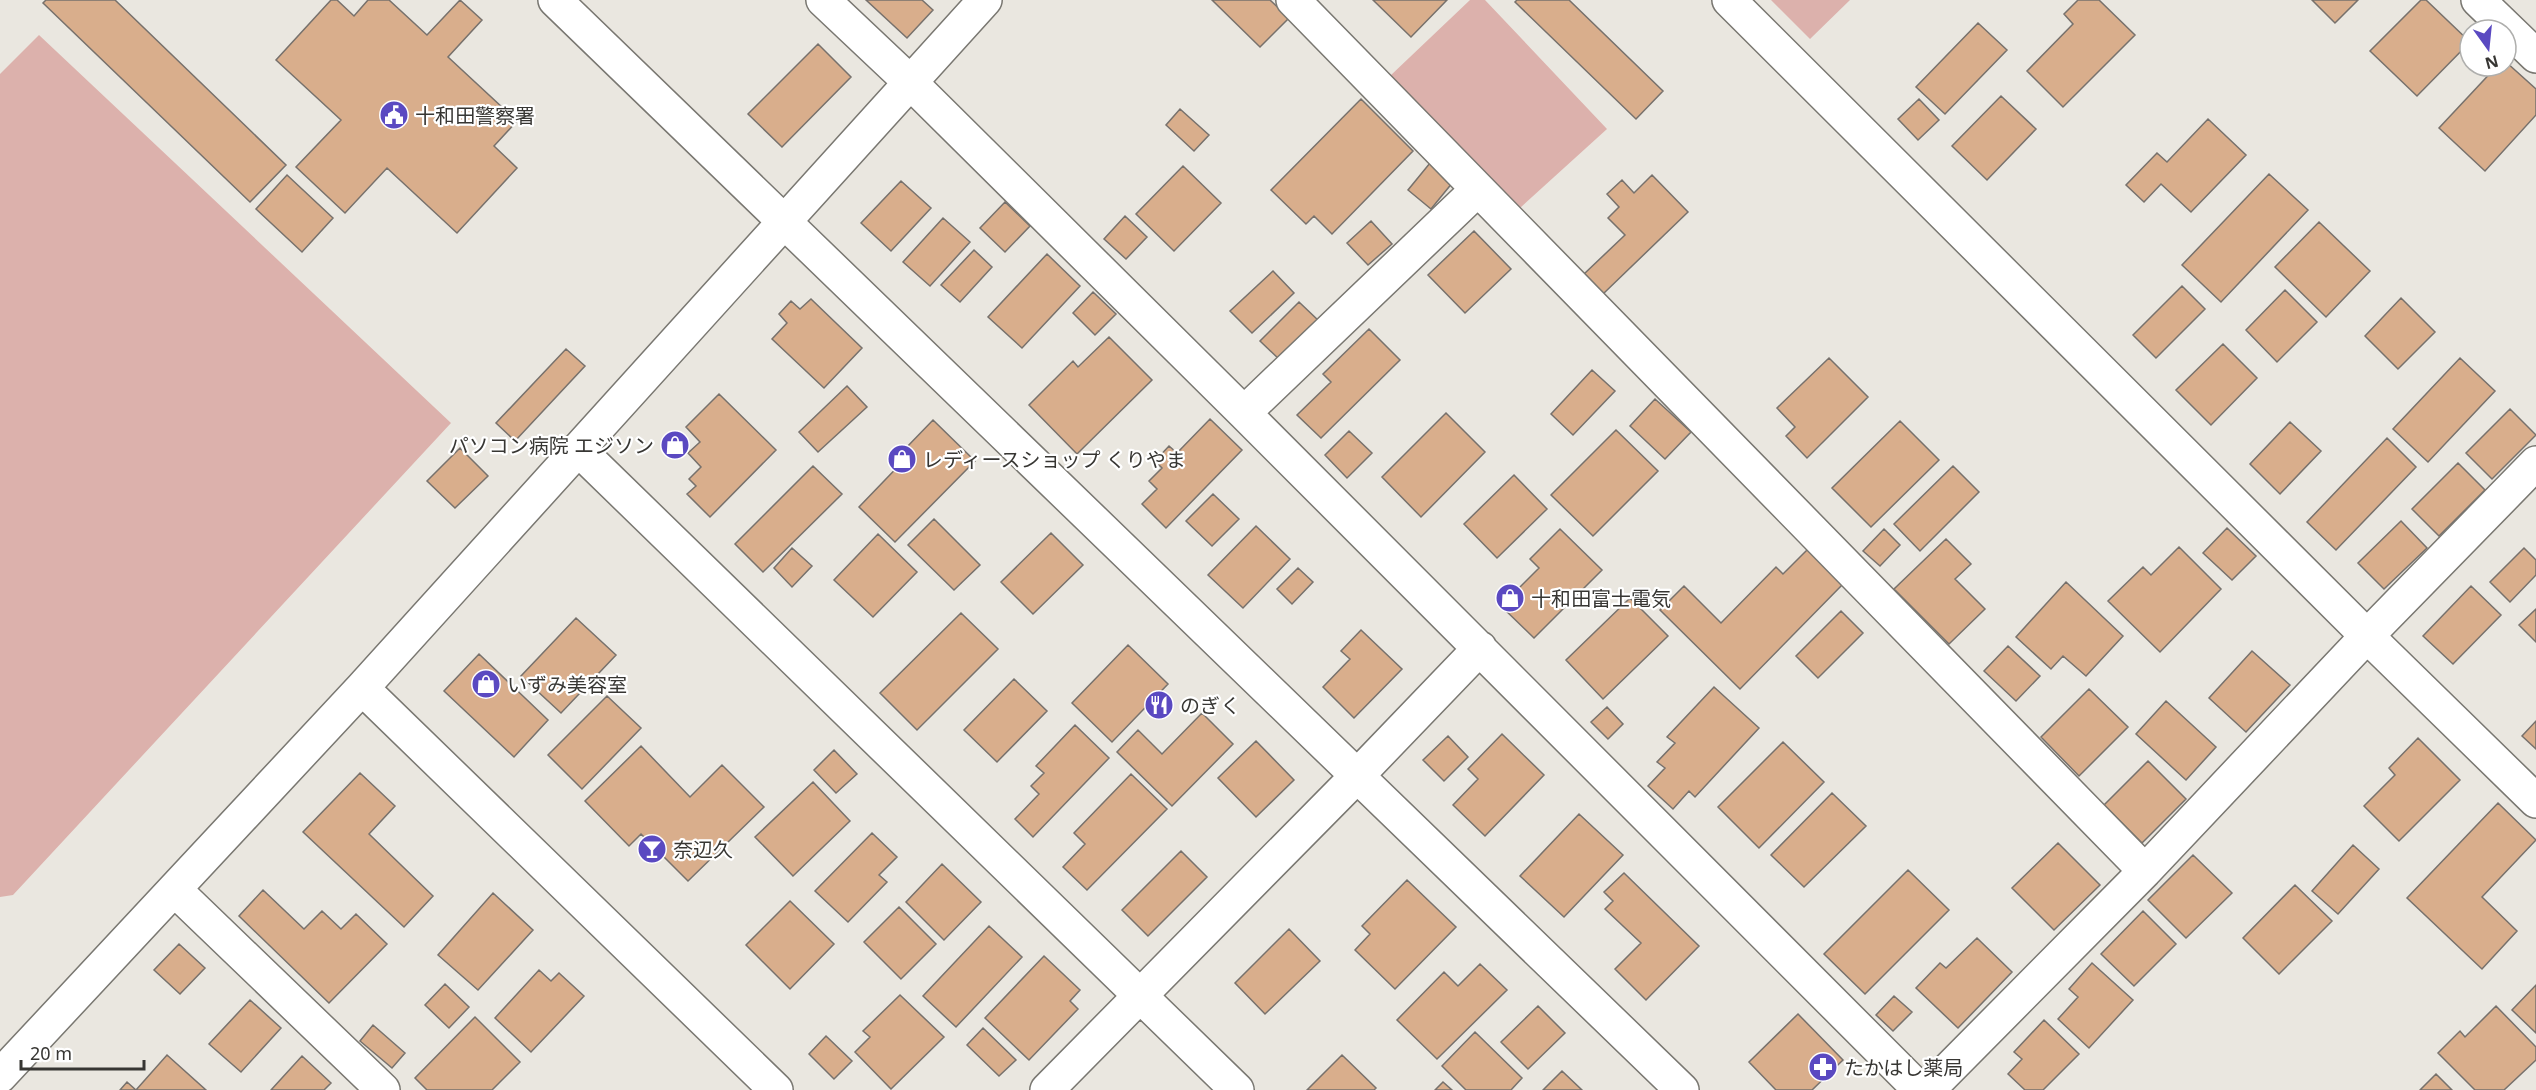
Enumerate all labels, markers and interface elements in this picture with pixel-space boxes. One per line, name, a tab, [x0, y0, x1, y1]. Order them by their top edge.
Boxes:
north arrow	[2458, 18, 2518, 78]
text: N	[2483, 50, 2501, 75]
public building icon: 十和田警察署	[378, 99, 410, 131]
place label: 十和田警察署	[415, 102, 535, 129]
shop icon: パソコン病院 エジソン	[659, 429, 691, 461]
place label: パソコン病院 エジソン	[449, 432, 654, 459]
shop icon: レディースショップ くりやま	[886, 443, 918, 475]
place label: レディースショップ くりやま	[923, 446, 1186, 473]
shop icon: 十和田富士電気	[1494, 582, 1526, 614]
place label: 十和田富士電気	[1531, 585, 1671, 612]
shop icon: いずみ美容室	[470, 668, 502, 700]
place label: いずみ美容室	[507, 671, 627, 698]
restaurant icon: のぎく	[1143, 689, 1175, 721]
place label: のぎく	[1180, 692, 1240, 719]
bar icon: 奈辺久	[636, 833, 668, 865]
place label: 奈辺久	[673, 836, 733, 863]
scale bar	[21, 1033, 144, 1071]
text: 20 m	[30, 1041, 72, 1065]
pharmacy icon: たかはし薬局	[1807, 1051, 1839, 1083]
place label: たかはし薬局	[1844, 1054, 1963, 1081]

